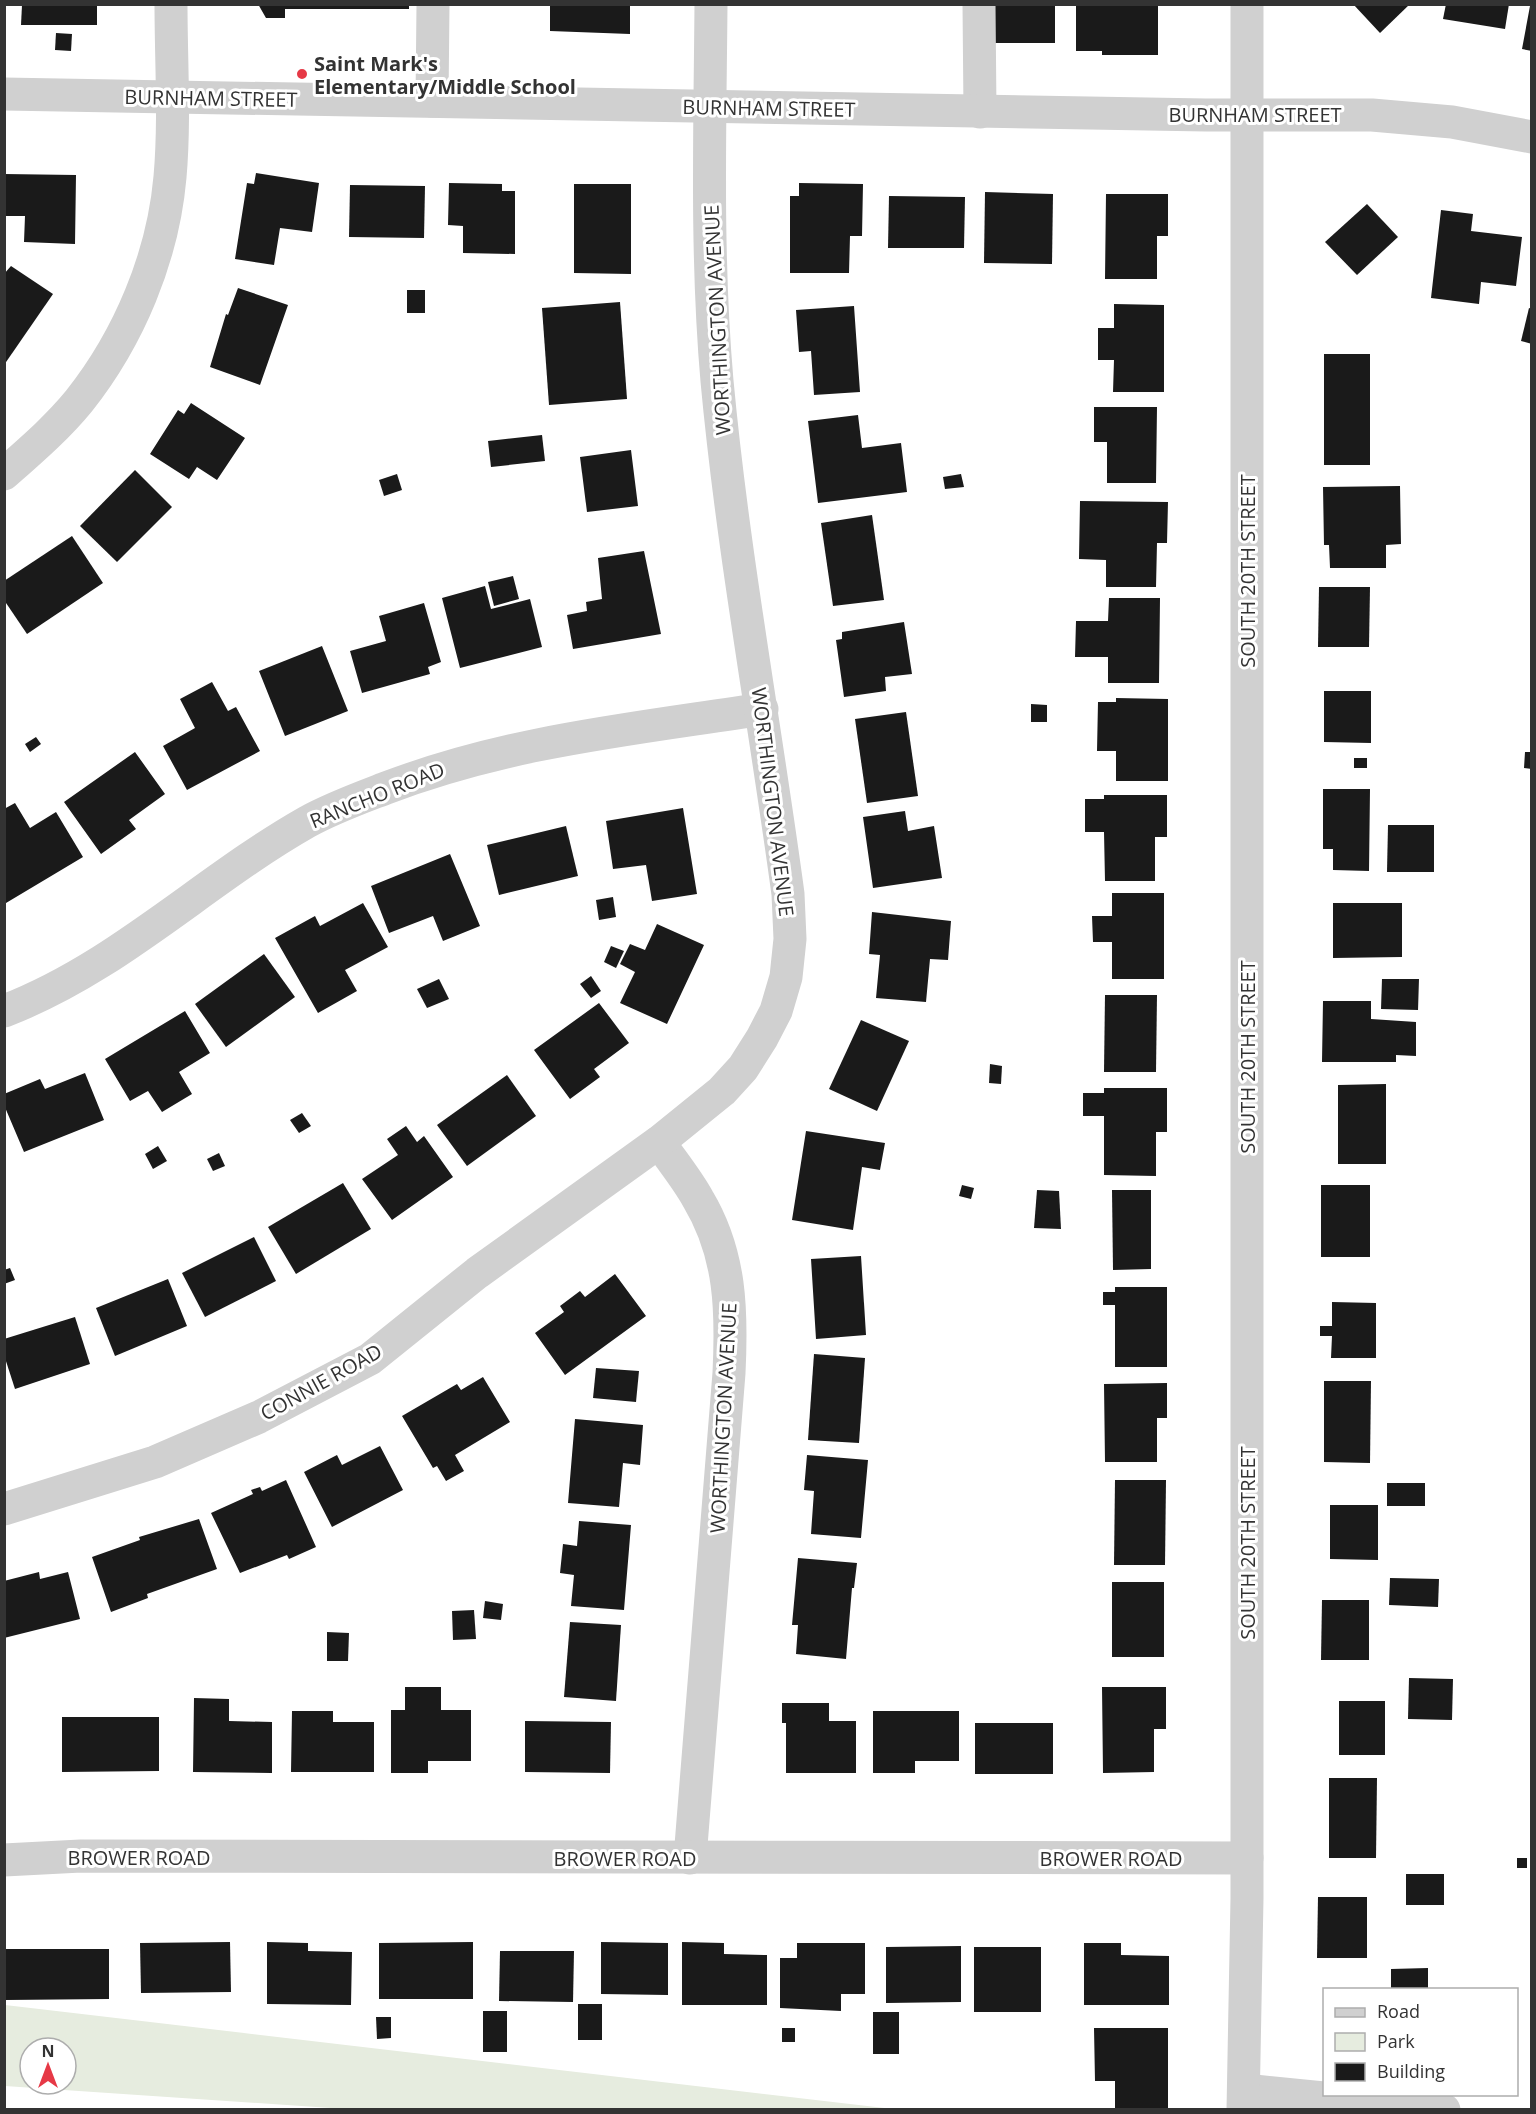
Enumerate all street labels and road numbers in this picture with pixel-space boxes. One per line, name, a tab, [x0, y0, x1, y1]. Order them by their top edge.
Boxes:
street label: BURNHAM STREET	[124, 83, 298, 113]
street label: BURNHAM STREET	[682, 93, 856, 123]
street label: BURNHAM STREET	[1168, 101, 1342, 128]
street label: WORTHINGTON AVENUE	[697, 204, 737, 436]
street label: SOUTH 20TH STREET	[1234, 474, 1261, 668]
street label: WORTHINGTON AVENUE	[746, 686, 800, 918]
street label: RANCHO ROAD	[306, 756, 448, 834]
street label: SOUTH 20TH STREET	[1234, 960, 1261, 1154]
street label: WORTHINGTON AVENUE	[703, 1302, 743, 1534]
street label: CONNIE ROAD	[255, 1337, 387, 1427]
street label: SOUTH 20TH STREET	[1234, 1446, 1261, 1640]
street label: BROWER ROAD	[68, 1844, 211, 1871]
street label: BROWER ROAD	[554, 1845, 697, 1872]
street label: BROWER ROAD	[1040, 1845, 1183, 1872]

